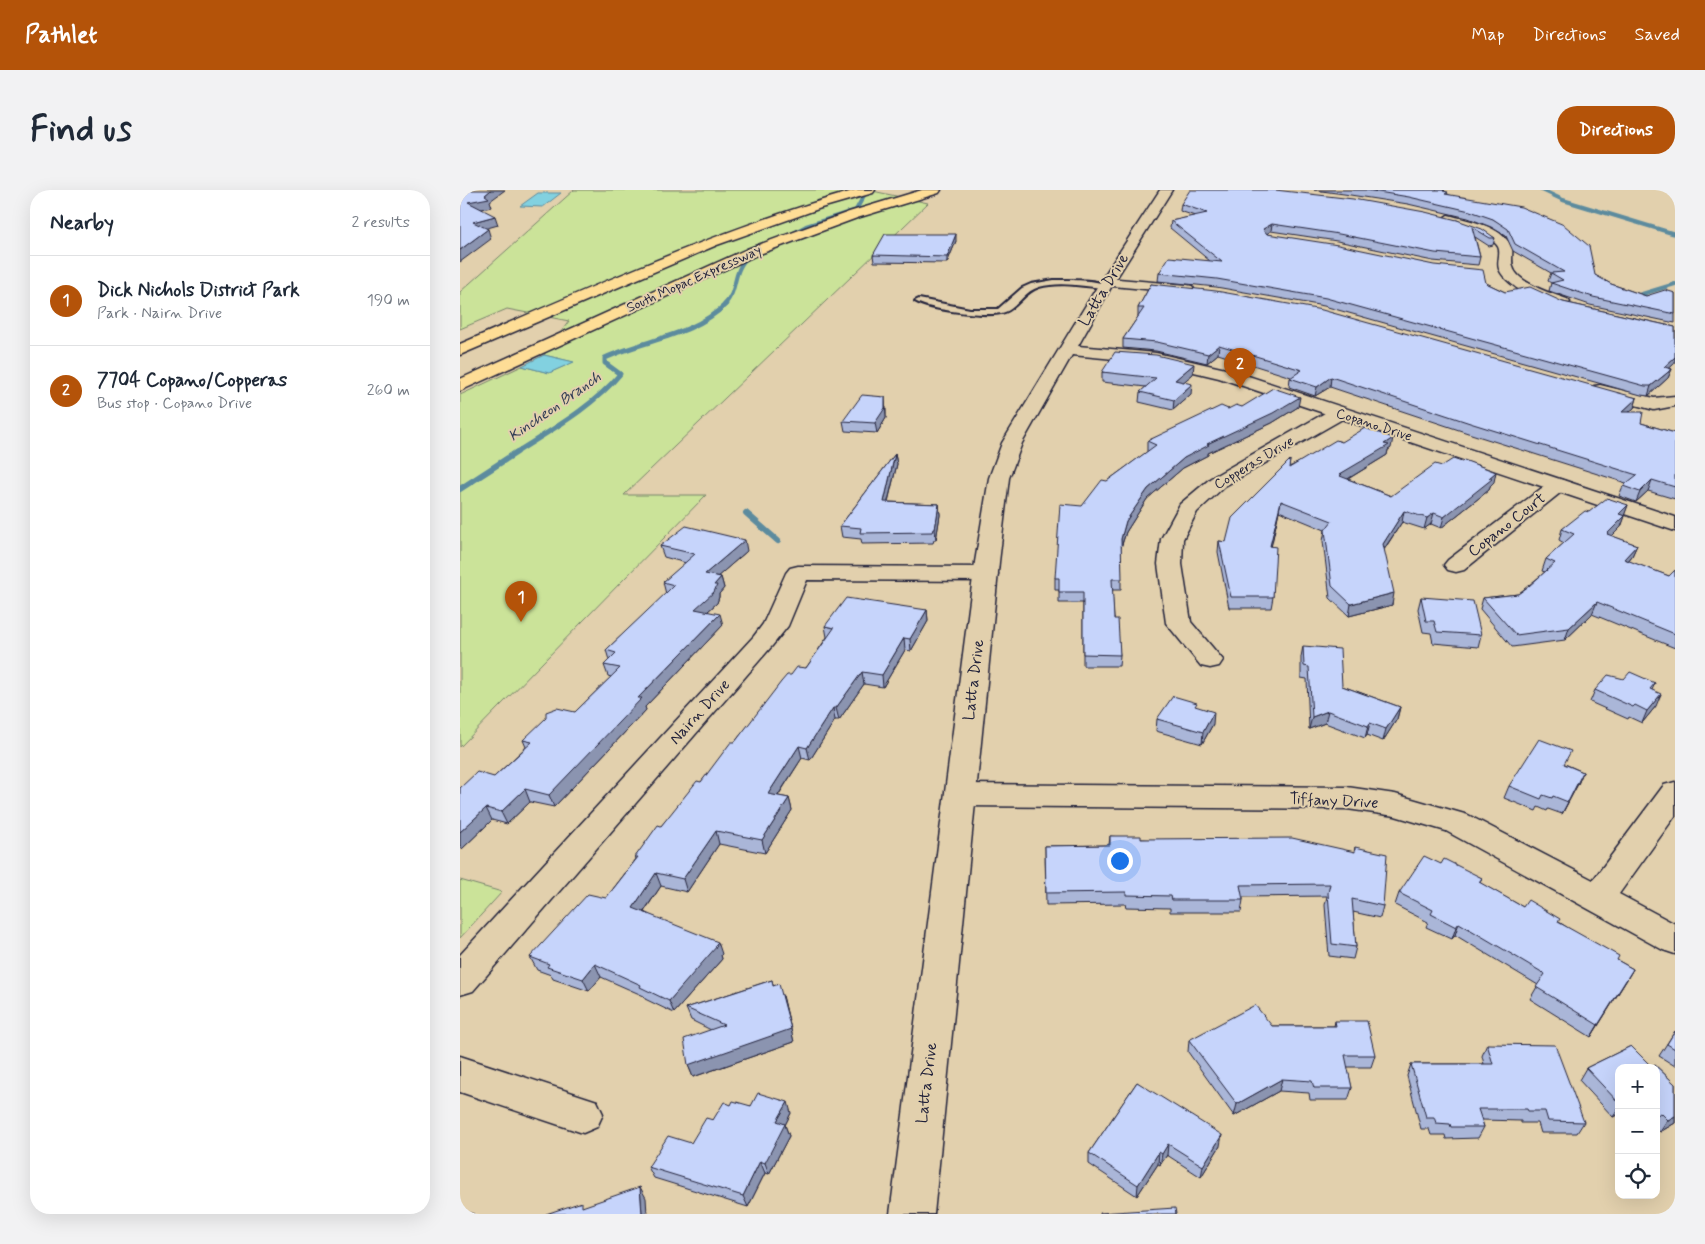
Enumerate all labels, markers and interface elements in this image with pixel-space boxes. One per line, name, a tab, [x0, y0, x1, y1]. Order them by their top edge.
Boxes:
text: Pathlet	[25, 20, 97, 51]
text: Map	[1472, 23, 1505, 47]
text: Directions	[1533, 23, 1607, 47]
text: Saved	[1635, 23, 1680, 47]
button: Directions	[1557, 106, 1675, 154]
text: Find us	[30, 107, 132, 153]
text: Nearby	[50, 209, 114, 237]
text: 2 results	[352, 212, 410, 233]
street label: South Mopac Expressway	[624, 241, 764, 317]
street label: Latta Drive	[1074, 249, 1134, 330]
text: Dick Nichols District Park	[97, 278, 300, 303]
text: 1	[62, 290, 70, 311]
text: 190 m	[367, 290, 410, 311]
text: Park · Nairn Drive	[97, 303, 222, 324]
pin: 2	[1224, 348, 1256, 389]
water label: Kincheon Branch	[505, 367, 605, 446]
text: 7704 Copano/Copperas	[97, 368, 287, 393]
text: 2	[62, 380, 70, 401]
text: 260 m	[367, 380, 410, 401]
text: Bus stop · Copano Drive	[97, 393, 252, 414]
street label: Copano Drive	[1334, 404, 1414, 446]
street label: Copperas Drive	[1211, 432, 1297, 494]
street label: Copano Court	[1464, 488, 1551, 562]
pin: 1	[505, 581, 537, 622]
street label: Latta Drive	[959, 638, 989, 722]
street label: Nairn Drive	[665, 675, 735, 749]
street label: Tiffany Drive	[1289, 788, 1379, 814]
your location	[1107, 848, 1133, 874]
street label: Latta Drive	[912, 1041, 942, 1125]
map controls	[1615, 1064, 1660, 1199]
button: +	[1615, 1064, 1660, 1109]
button: −	[1615, 1109, 1660, 1154]
button: locate	[1615, 1154, 1660, 1199]

